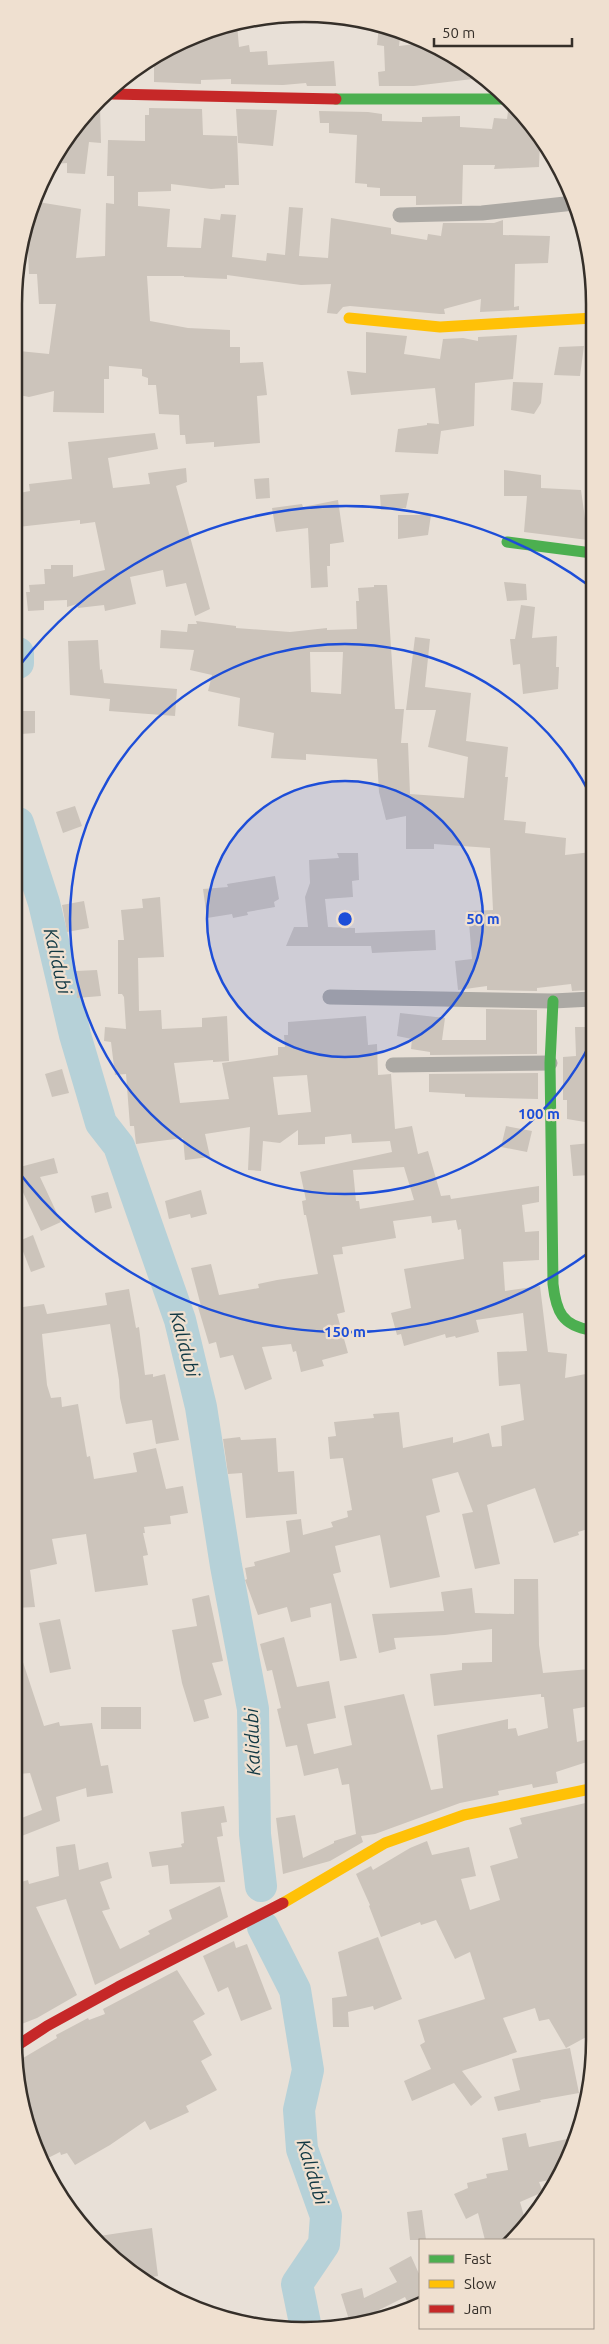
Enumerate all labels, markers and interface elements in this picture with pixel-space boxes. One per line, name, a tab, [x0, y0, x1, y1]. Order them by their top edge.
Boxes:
scale bar	[434, 15, 572, 47]
text: 50 m	[442, 24, 475, 41]
centre of rings	[336, 910, 354, 928]
text: 50 m	[466, 910, 500, 927]
water label: Kalidubi	[40, 926, 77, 998]
text: 100 m	[518, 1105, 560, 1122]
water label: Kalidubi	[166, 1309, 205, 1381]
text: 150 m	[324, 1323, 366, 1340]
water label: Kalidubi	[240, 1707, 264, 1776]
water label: Kalidubi	[293, 2137, 334, 2209]
legend	[419, 2239, 594, 2329]
text: Fast	[464, 2250, 492, 2267]
text: Slow	[464, 2275, 497, 2292]
text: Jam	[464, 2300, 492, 2317]

